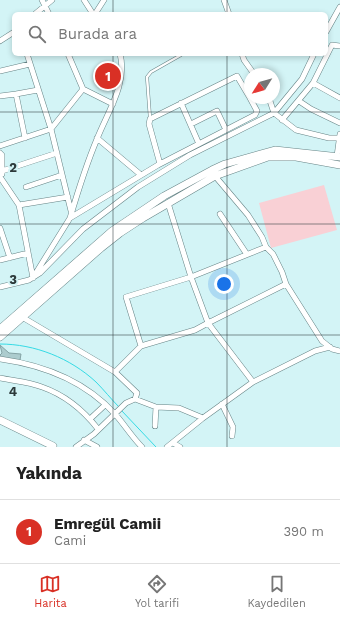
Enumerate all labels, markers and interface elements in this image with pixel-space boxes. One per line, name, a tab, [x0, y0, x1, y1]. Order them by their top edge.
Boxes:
search box	[12, 12, 328, 56]
icon: search	[26, 23, 48, 45]
text: Burada ara	[58, 25, 137, 43]
pin: 1	[95, 61, 121, 91]
north arrow	[244, 68, 280, 104]
text: 2	[9, 160, 17, 175]
text: 3	[9, 272, 17, 287]
your location	[214, 274, 234, 294]
text: 4	[9, 384, 18, 399]
text: Yakında	[16, 463, 82, 483]
text: Emregül Camii	[54, 515, 161, 533]
text: 1	[26, 524, 32, 539]
text: 390 m	[283, 524, 324, 539]
text: Cami	[54, 533, 86, 548]
tab: Harita	[34, 573, 67, 610]
tab: Yol tarifi	[135, 573, 179, 610]
tab: Kaydedilen	[248, 573, 306, 610]

